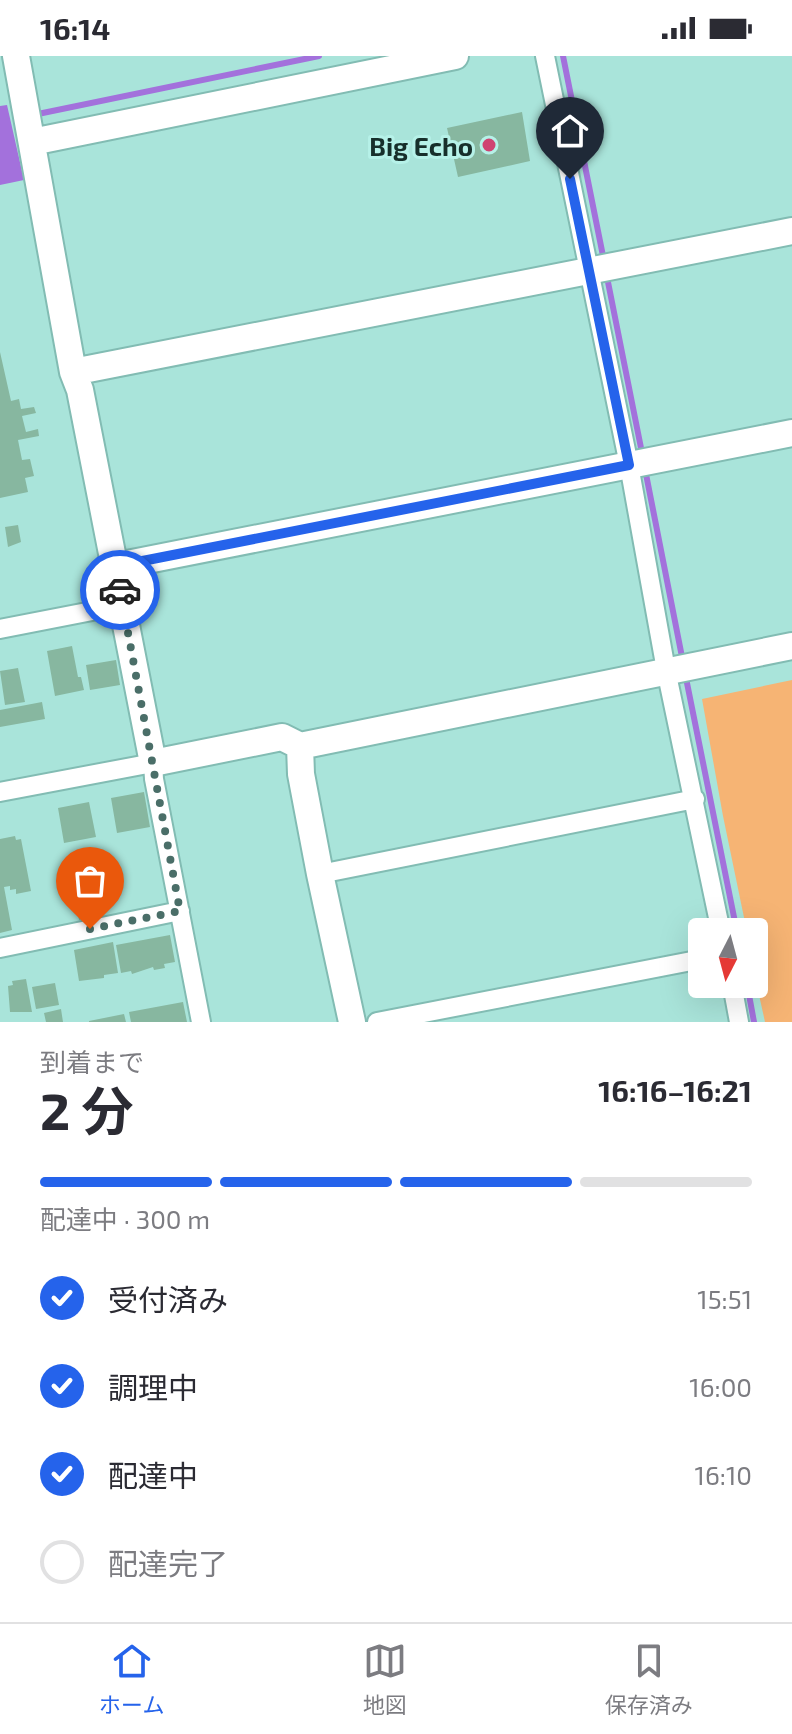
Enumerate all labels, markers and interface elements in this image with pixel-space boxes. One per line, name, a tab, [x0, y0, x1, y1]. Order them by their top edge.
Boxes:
text: 16:14	[40, 10, 110, 46]
pin	[536, 97, 604, 179]
icon: home	[548, 109, 592, 153]
place label: Big Echo	[369, 130, 473, 161]
marker: Big Echo	[480, 136, 498, 154]
courier	[80, 550, 160, 630]
icon: car	[98, 568, 142, 612]
pin	[56, 847, 124, 929]
icon: bag	[68, 859, 112, 903]
north arrow	[688, 918, 768, 998]
map controls	[688, 918, 768, 998]
text: 到着まで	[40, 1046, 144, 1077]
text: 16:16–16:21	[598, 1072, 752, 1108]
text: 2 分	[40, 1078, 133, 1140]
text: 配達中 · 300 m	[40, 1203, 210, 1234]
icon: check	[40, 1276, 84, 1320]
text: 受付済み	[108, 1281, 228, 1317]
text: 15:51	[697, 1283, 752, 1314]
icon: check	[40, 1364, 84, 1408]
text: 調理中	[108, 1369, 198, 1405]
text: 16:00	[689, 1371, 752, 1402]
icon: check	[40, 1452, 84, 1496]
text: 配達中	[108, 1457, 198, 1493]
text: 16:10	[695, 1459, 752, 1490]
text: 配達完了	[108, 1545, 228, 1581]
tab: ホーム	[99, 1639, 164, 1719]
tab: 地図	[363, 1639, 407, 1719]
tab: 保存済み	[605, 1639, 693, 1719]

